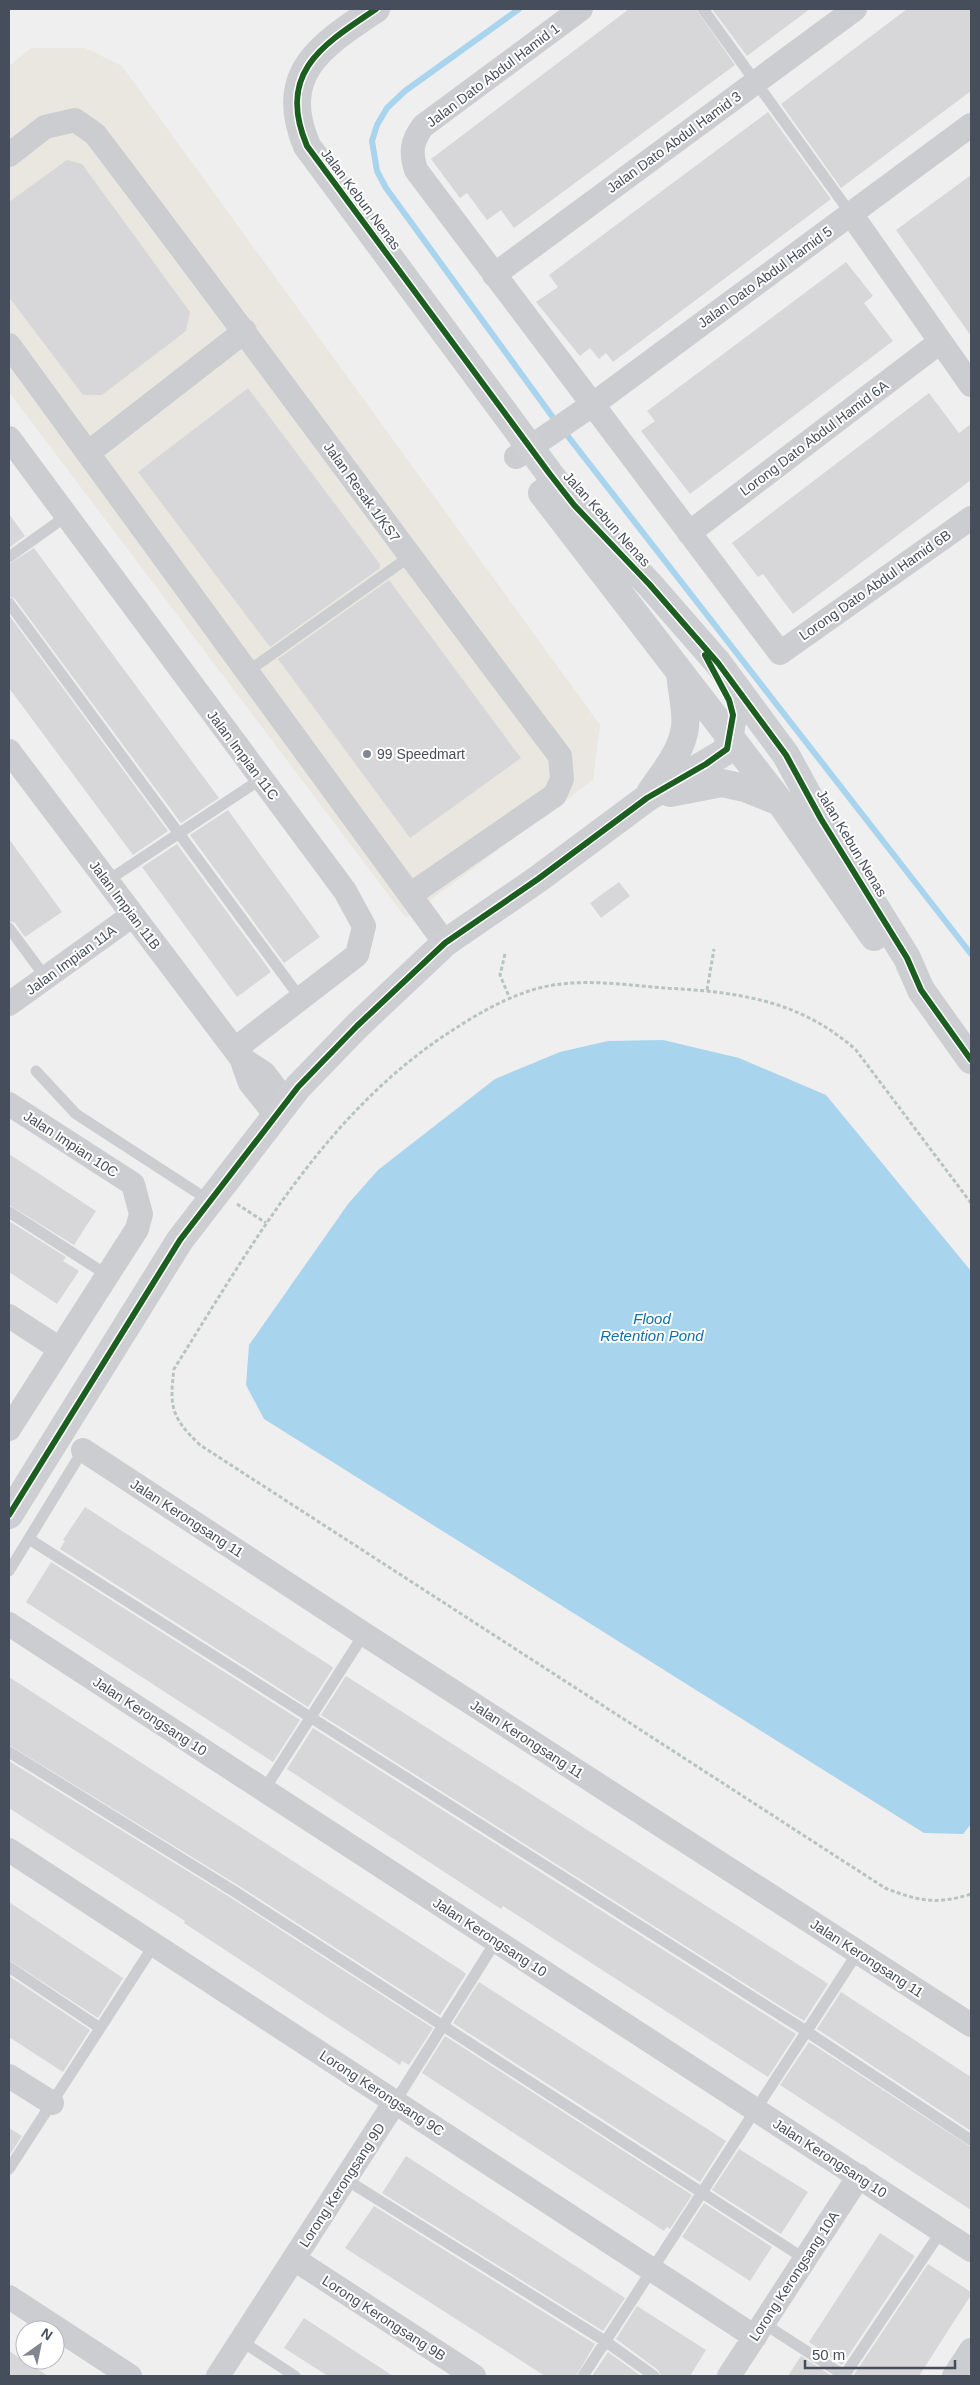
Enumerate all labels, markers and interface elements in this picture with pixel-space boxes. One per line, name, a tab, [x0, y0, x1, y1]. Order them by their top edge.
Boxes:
street label: Jalan Dato Abdul Hamid 1	[424, 20, 563, 130]
street label: Jalan Dato Abdul Hamid 3	[604, 88, 744, 196]
street label: Jalan Kebun Nenas	[318, 145, 404, 253]
street label: Jalan Dato Abdul Hamid 5	[695, 223, 835, 331]
street label: Lorong Dato Abdul Hamid 6A	[737, 377, 892, 499]
street label: Jalan Resak 1/KS7	[321, 439, 404, 545]
street label: Jalan Kebun Nenas	[560, 468, 654, 570]
street label: Lorong Dato Abdul Hamid 6B	[796, 526, 954, 644]
street label: Jalan Impian 11C	[204, 707, 282, 803]
place label: 99 Speedmart	[377, 746, 465, 762]
marker: 99 Speedmart	[361, 748, 373, 760]
street label: Jalan Kebun Nenas	[814, 787, 890, 899]
street label: Jalan Impian 11B	[86, 857, 164, 953]
street label: Jalan Impian 11A	[23, 922, 120, 998]
street label: Jalan Impian 10C	[21, 1108, 121, 1180]
water label: Flood Retention Pond	[600, 1310, 704, 1344]
street label: Jalan Kerongsang 11	[128, 1476, 247, 1561]
street label: Jalan Kerongsang 10	[90, 1673, 210, 1759]
street label: Jalan Kerongsang 11	[468, 1697, 587, 1782]
street label: Jalan Kerongsang 10	[430, 1894, 550, 1980]
street label: Jalan Kerongsang 11	[808, 1916, 927, 2001]
street label: Lorong Kerongsang 9C	[317, 2047, 447, 2139]
street label: Jalan Kerongsang 10	[770, 2115, 890, 2201]
street label: Lorong Kerongsang 9D	[296, 2120, 388, 2250]
street label: Lorong Kerongsang 10A	[746, 2207, 842, 2344]
street label: Lorong Kerongsang 9B	[319, 2272, 449, 2364]
north arrow	[15, 2320, 65, 2370]
text: N	[38, 2325, 56, 2344]
scale bar	[805, 2338, 955, 2370]
text: 50 m	[812, 2346, 845, 2363]

